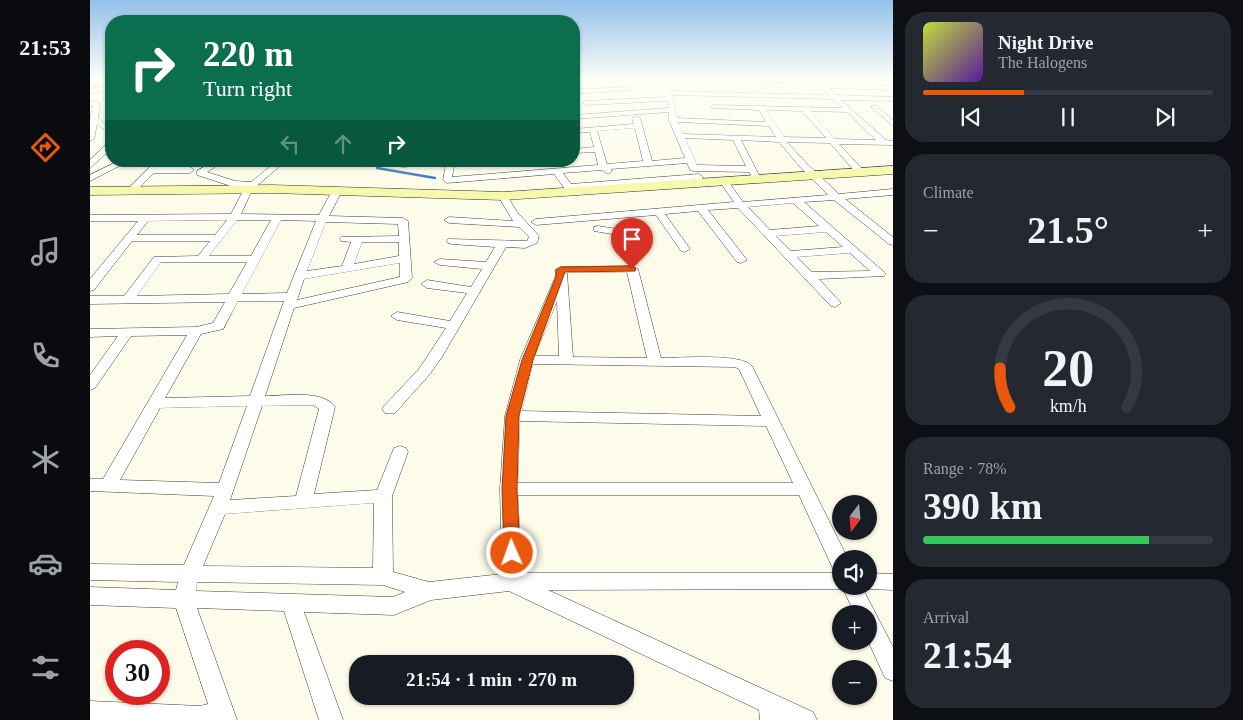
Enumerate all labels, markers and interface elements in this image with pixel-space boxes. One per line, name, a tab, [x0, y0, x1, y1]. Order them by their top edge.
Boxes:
text: Night Drive	[998, 32, 1094, 53]
text: 21:53	[19, 35, 71, 60]
icon: right	[120, 35, 185, 100]
text: 220 m	[203, 35, 293, 74]
text: The Halogens	[998, 54, 1087, 71]
text: Turn right	[203, 76, 292, 101]
icon: previous	[957, 103, 985, 131]
icon: pause	[1054, 103, 1082, 131]
icon: next	[1151, 103, 1179, 131]
icon: directions	[28, 130, 63, 165]
icon: left	[276, 130, 304, 158]
icon: ahead	[329, 130, 357, 158]
icon: right	[382, 130, 410, 158]
text: Climate	[923, 184, 974, 201]
text: 21.5°	[1027, 209, 1109, 251]
text: −	[923, 215, 939, 246]
text: +	[1197, 215, 1213, 246]
pin	[611, 218, 653, 269]
icon: arrive	[618, 225, 646, 253]
icon: music	[28, 234, 63, 269]
icon: phone	[28, 338, 63, 373]
text: 20	[1042, 340, 1094, 397]
text: km/h	[1050, 396, 1086, 416]
icon: climate	[28, 442, 63, 477]
text: Range · 78%	[923, 460, 1007, 477]
text: 390 km	[923, 485, 1042, 527]
north arrow	[832, 495, 878, 540]
map controls	[832, 495, 877, 705]
position arrow	[485, 526, 537, 578]
icon: car	[28, 546, 63, 581]
button: sound	[832, 550, 877, 595]
button: +	[832, 605, 877, 650]
text: Arrival	[923, 609, 969, 626]
text: 21:54	[923, 634, 1012, 676]
speed limit sign: 30	[105, 640, 170, 705]
icon: filters	[28, 650, 63, 685]
button: −	[832, 660, 877, 705]
text: 21:54 · 1 min · 270 m	[406, 669, 577, 690]

